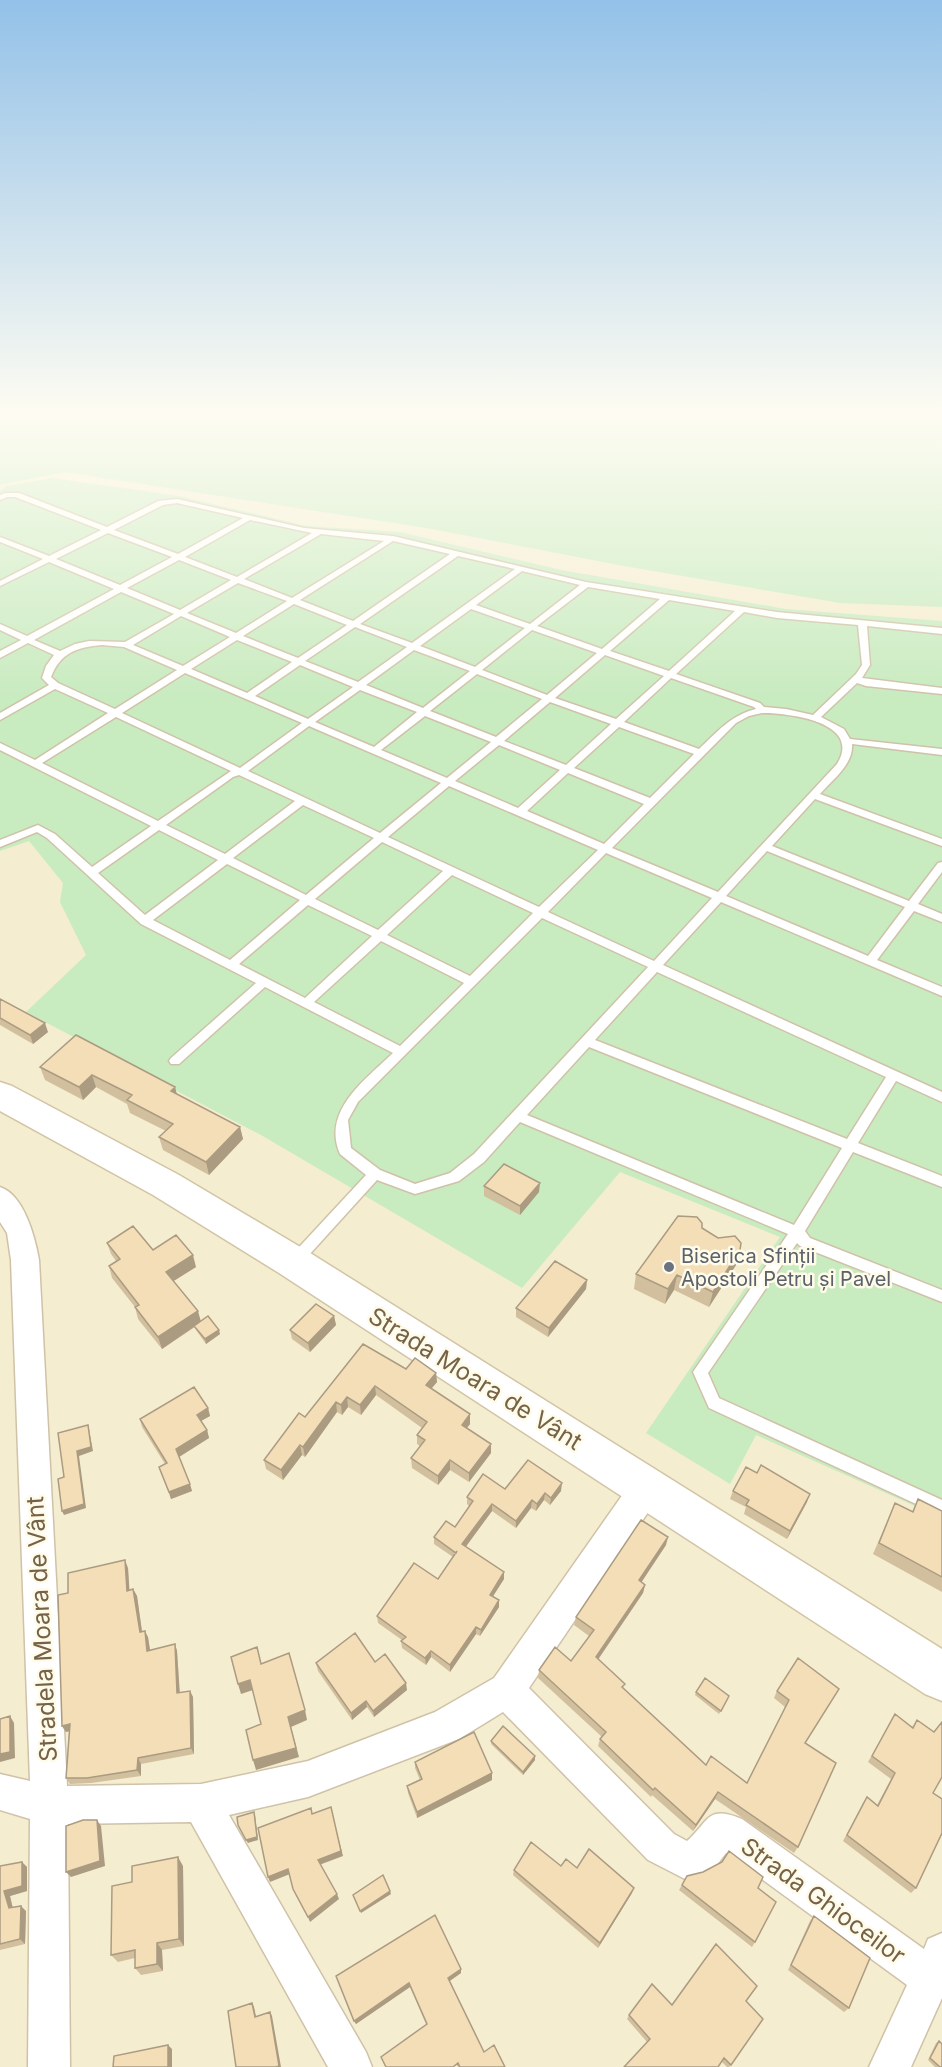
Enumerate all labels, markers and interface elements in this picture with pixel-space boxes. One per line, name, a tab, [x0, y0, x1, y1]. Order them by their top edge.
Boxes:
place label: Biserica Sfinții Apostoli Petru și Pavel	[681, 1244, 891, 1291]
marker: Biserica Sfinții Apostoli Petru și Pavel	[662, 1260, 676, 1274]
street label: Strada Moara de Vânt	[363, 1301, 587, 1456]
street label: Stradela Moara de Vânt	[20, 1495, 63, 1763]
street label: Strada Ghioceilor	[736, 1831, 911, 1970]

